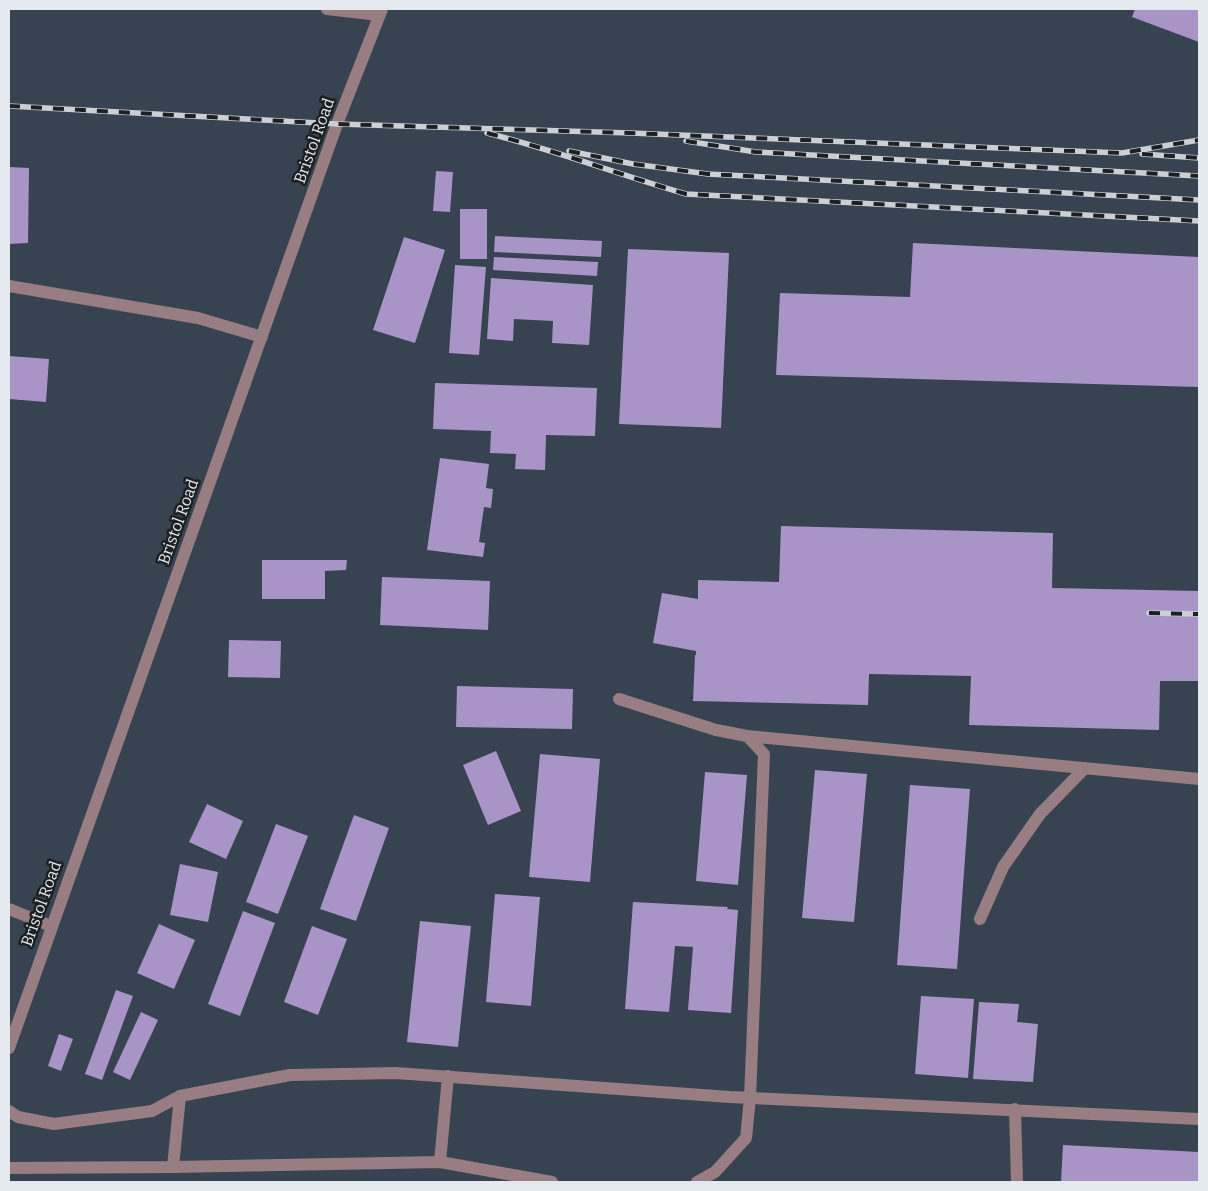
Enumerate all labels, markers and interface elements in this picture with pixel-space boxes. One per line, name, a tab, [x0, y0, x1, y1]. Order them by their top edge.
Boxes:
street label: Bristol Road	[291, 96, 339, 186]
street label: Bristol Road	[155, 477, 203, 567]
street label: Bristol Road	[18, 859, 66, 949]

